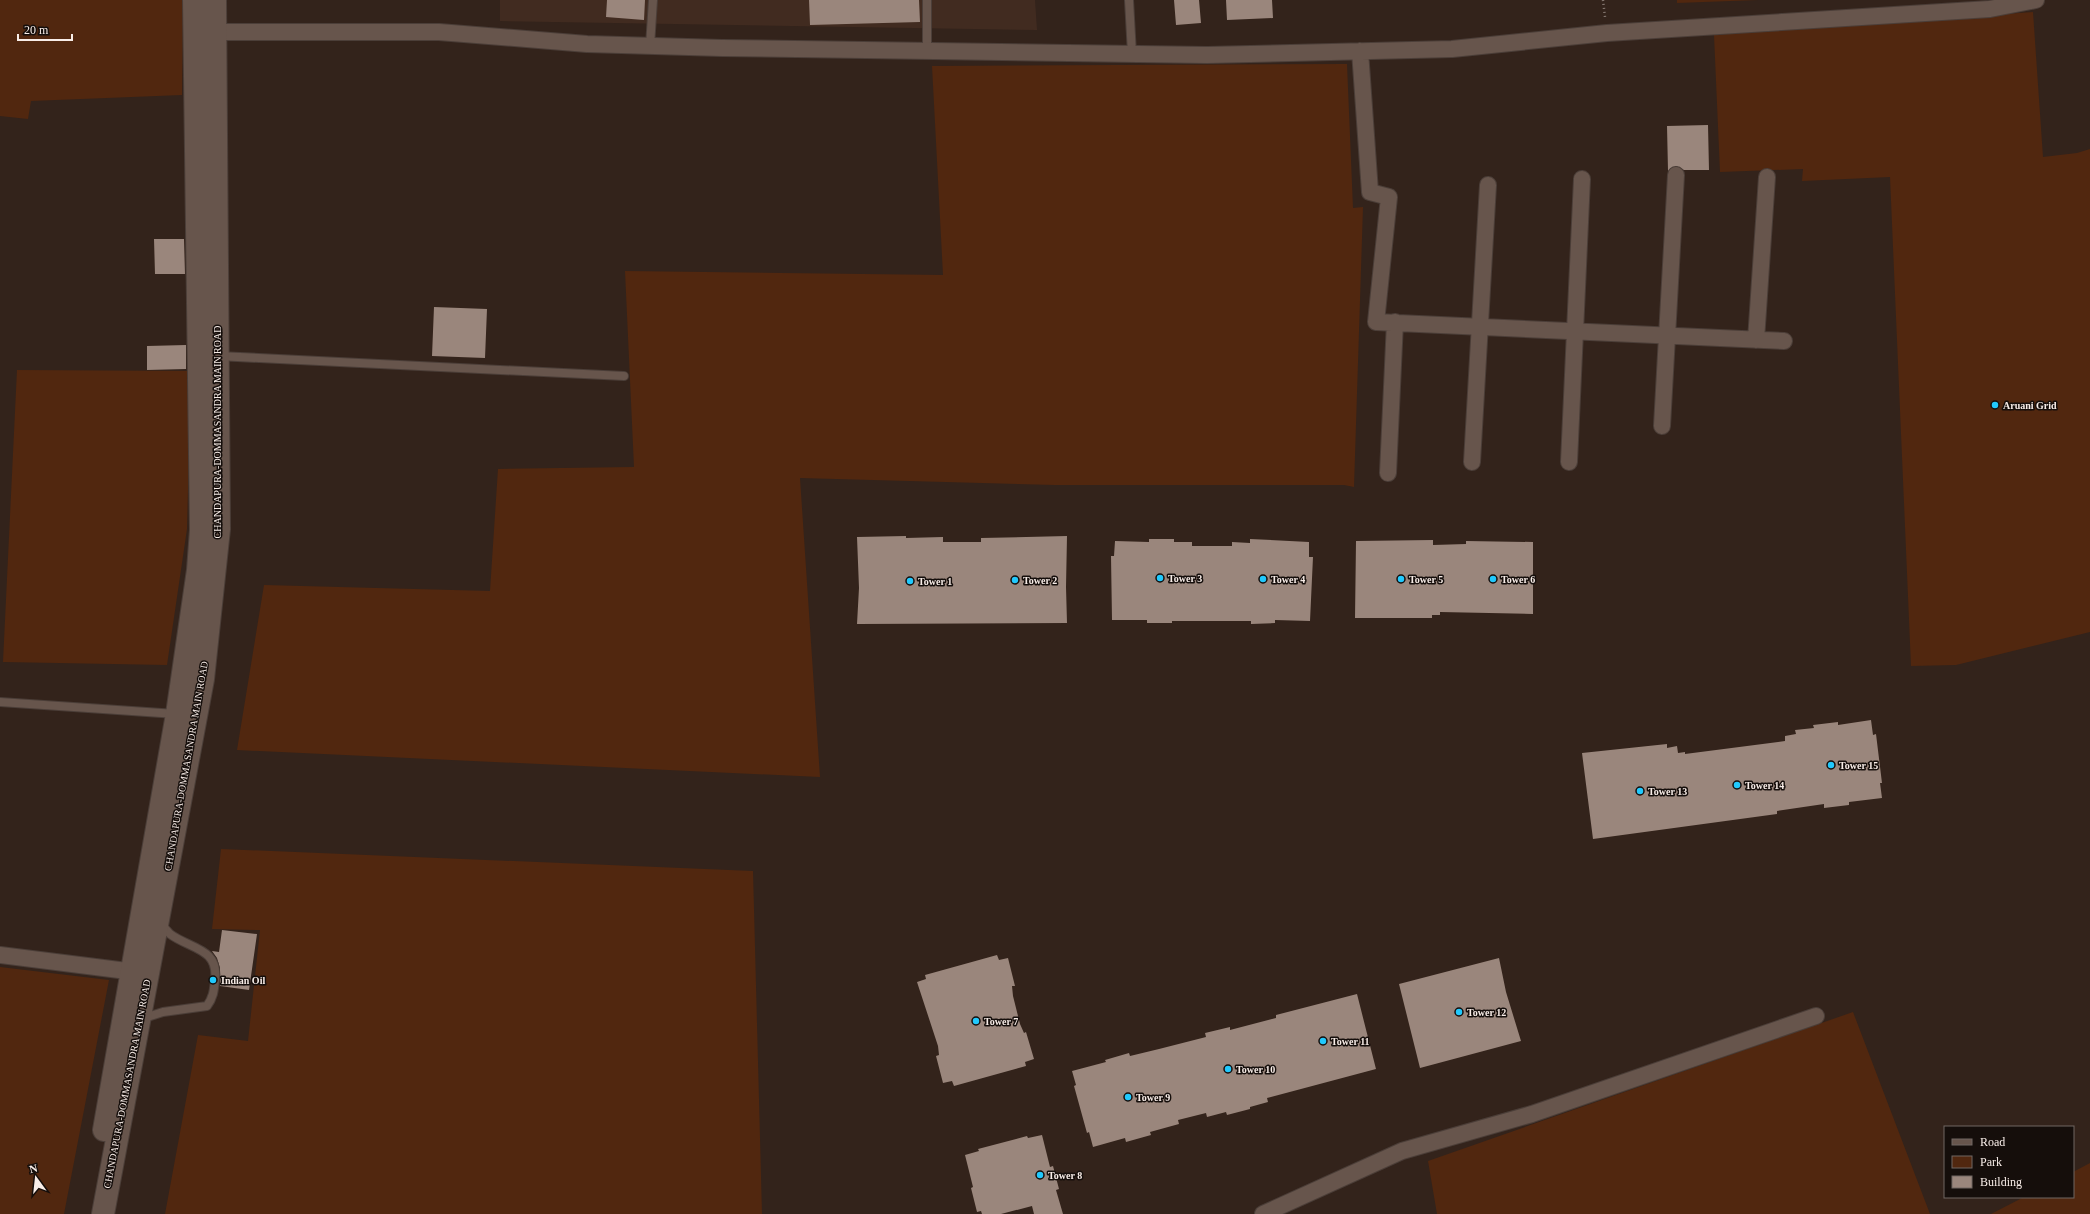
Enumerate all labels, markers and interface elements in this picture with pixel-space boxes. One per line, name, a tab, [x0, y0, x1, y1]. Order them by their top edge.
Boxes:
scale bar	[18, 16, 72, 42]
text: 20 m	[24, 23, 49, 37]
street label: CHANDAPURA-DOMMASANDRA MAIN ROAD	[212, 326, 223, 538]
marker: Aruani Grid	[1990, 400, 2000, 410]
place label: Aruani Grid	[2003, 400, 2057, 411]
marker: Tower 3	[1155, 573, 1165, 583]
place label: Tower 3	[1168, 573, 1202, 584]
marker: Tower 4	[1258, 574, 1268, 584]
place label: Tower 4	[1271, 574, 1305, 585]
marker: Tower 5	[1396, 574, 1406, 584]
place label: Tower 5	[1409, 574, 1443, 585]
marker: Tower 6	[1488, 574, 1498, 584]
place label: Tower 6	[1501, 574, 1535, 585]
marker: Tower 2	[1010, 575, 1020, 585]
place label: Tower 2	[1023, 575, 1057, 586]
marker: Tower 1	[905, 576, 915, 586]
place label: Tower 1	[918, 576, 952, 587]
street label: CHANDAPURA-DOMMASANDRA MAIN ROAD	[162, 660, 210, 872]
marker: Tower 15	[1826, 760, 1836, 770]
place label: Tower 15	[1839, 760, 1878, 771]
marker: Tower 14	[1732, 780, 1742, 790]
place label: Tower 14	[1745, 780, 1784, 791]
marker: Tower 13	[1635, 786, 1645, 796]
place label: Tower 13	[1648, 786, 1687, 797]
marker: Indian Oil	[208, 975, 218, 985]
place label: Indian Oil	[221, 975, 265, 986]
street label: CHANDAPURA-DOMMASANDRA MAIN ROAD	[101, 978, 153, 1190]
marker: Tower 12	[1454, 1007, 1464, 1017]
place label: Tower 12	[1467, 1007, 1506, 1018]
marker: Tower 7	[971, 1016, 981, 1026]
place label: Tower 7	[984, 1016, 1018, 1027]
marker: Tower 11	[1318, 1036, 1328, 1046]
place label: Tower 11	[1331, 1036, 1370, 1047]
marker: Tower 10	[1223, 1064, 1233, 1074]
place label: Tower 10	[1236, 1064, 1275, 1075]
marker: Tower 9	[1123, 1092, 1133, 1102]
place label: Tower 9	[1136, 1092, 1170, 1103]
legend	[1944, 1126, 2074, 1198]
text: Road	[1980, 1135, 2005, 1149]
text: Park	[1980, 1155, 2002, 1169]
north arrow	[16, 1158, 56, 1198]
text: N	[28, 1162, 39, 1175]
marker: Tower 8	[1035, 1170, 1045, 1180]
place label: Tower 8	[1048, 1170, 1082, 1181]
text: Building	[1980, 1175, 2022, 1189]

